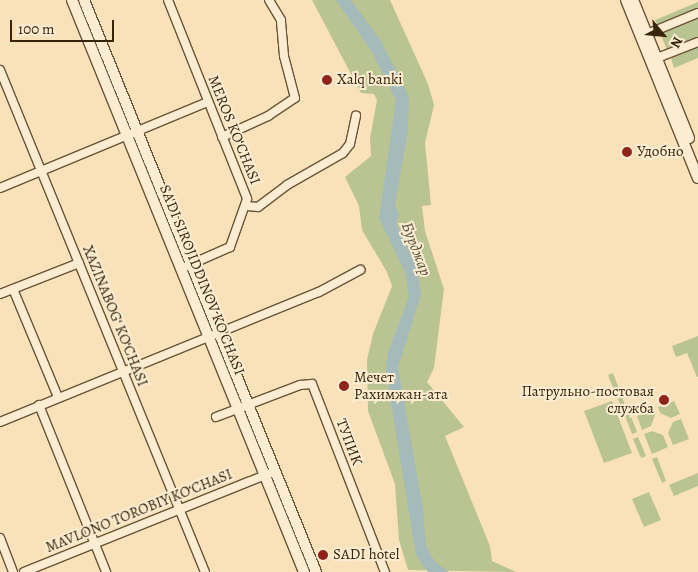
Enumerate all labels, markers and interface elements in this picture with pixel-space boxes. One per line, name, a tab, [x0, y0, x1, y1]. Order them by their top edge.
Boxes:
scale bar	[12, 10, 116, 42]
north arrow	[638, 10, 688, 60]
text: 100 m	[18, 19, 55, 39]
text: N	[666, 33, 687, 51]
place label: Xalq banki	[337, 71, 403, 89]
street label: MEROS KO‘CHASI	[204, 73, 264, 187]
marker: Xalq banki	[321, 74, 333, 86]
place label: Удобно	[637, 143, 684, 161]
marker: Удобно	[621, 146, 633, 158]
street label: SA'DI SIROJIDDINOV KO'CHASI	[156, 182, 248, 378]
water label: Бурджар	[397, 219, 435, 279]
street label: XAZINABOG‘ KO‘CHASI	[78, 243, 152, 389]
place label: Мечет Рахимжан-ата	[354, 368, 448, 403]
marker: Мечет Рахимжан-ата	[338, 380, 350, 392]
place label: Патрульно-постовая служба	[521, 382, 654, 417]
marker: Патрульно-постовая служба	[658, 394, 670, 406]
street label: ТУПИК	[332, 416, 366, 468]
street label: MAVLONO TOROBIY KO‘CHASI	[43, 465, 235, 557]
place label: SADI hotel	[333, 546, 399, 564]
marker: SADI hotel	[317, 549, 329, 561]

